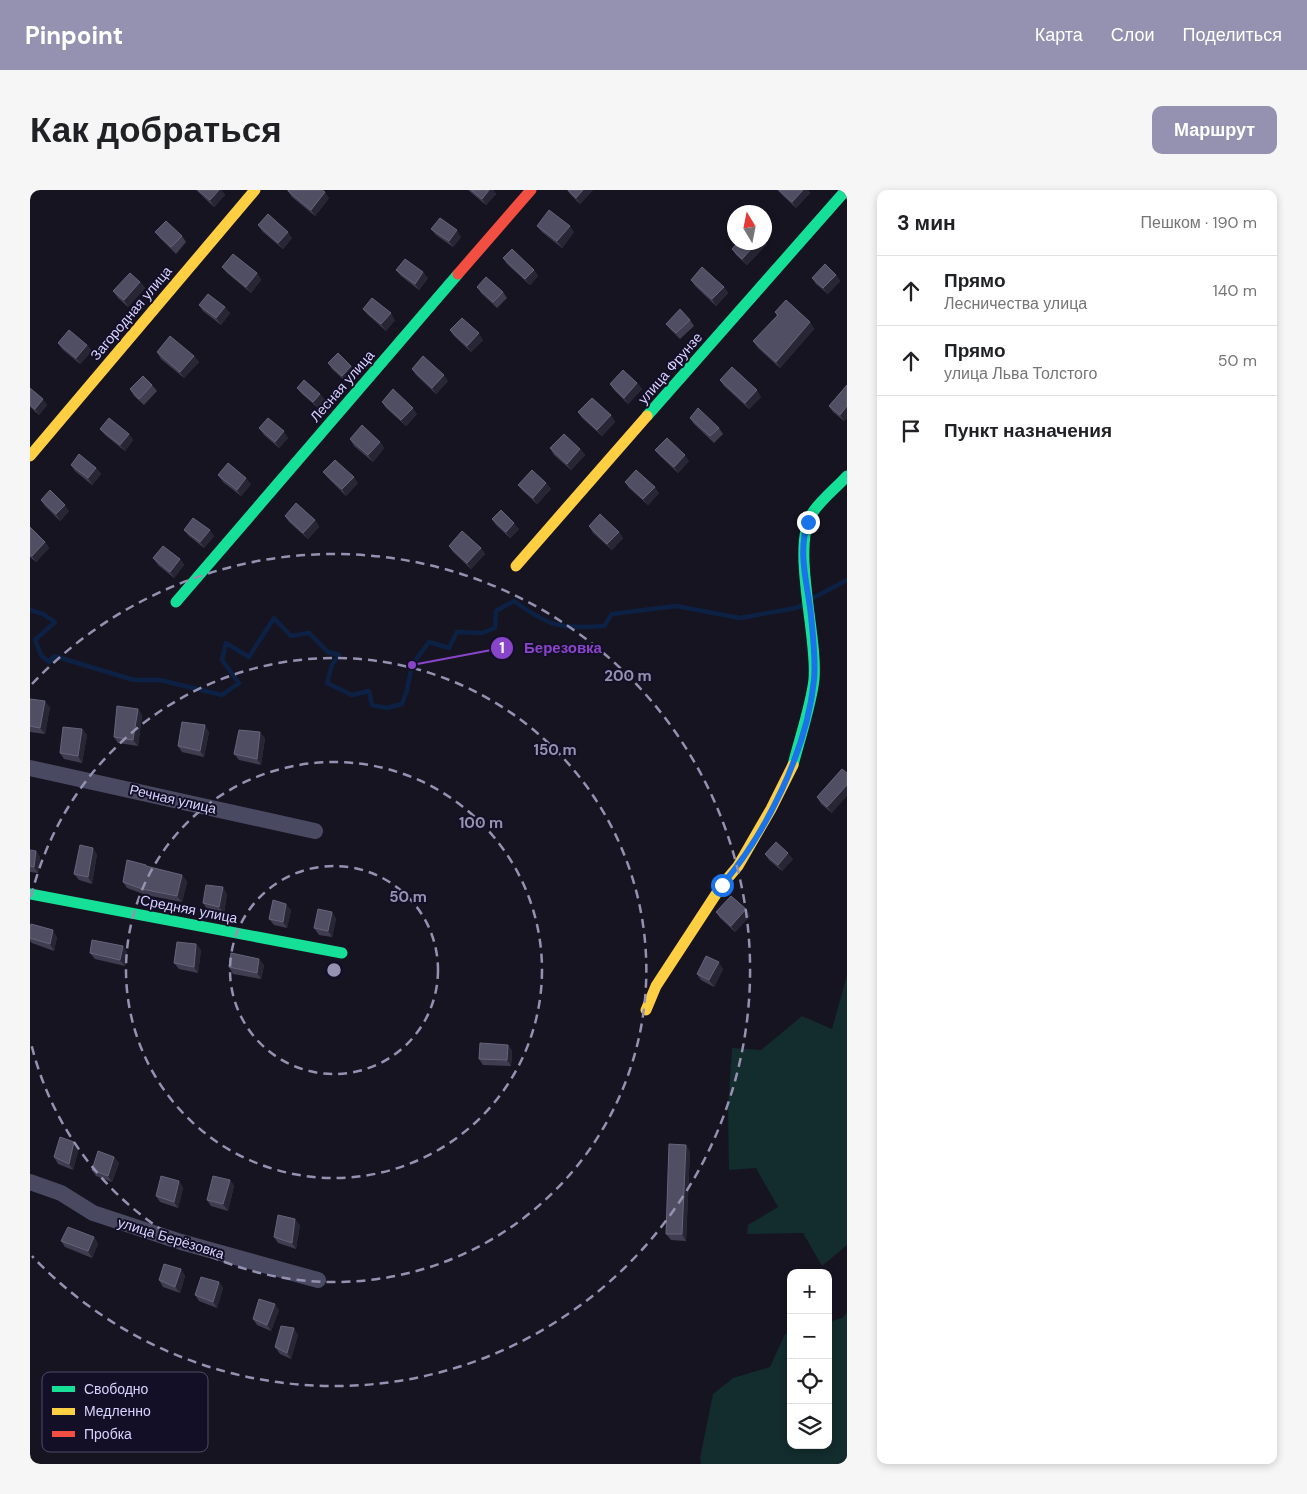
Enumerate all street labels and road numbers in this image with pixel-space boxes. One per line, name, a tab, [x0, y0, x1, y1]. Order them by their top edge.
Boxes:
street label: Загородная улица	[86, 262, 176, 364]
street label: улица Фрунзе	[634, 328, 706, 408]
street label: Лесная улица	[306, 346, 378, 426]
street label: Речная улица	[128, 780, 218, 818]
street label: Средняя улица	[139, 891, 239, 927]
street label: улица Берёзовка	[116, 1213, 227, 1263]

